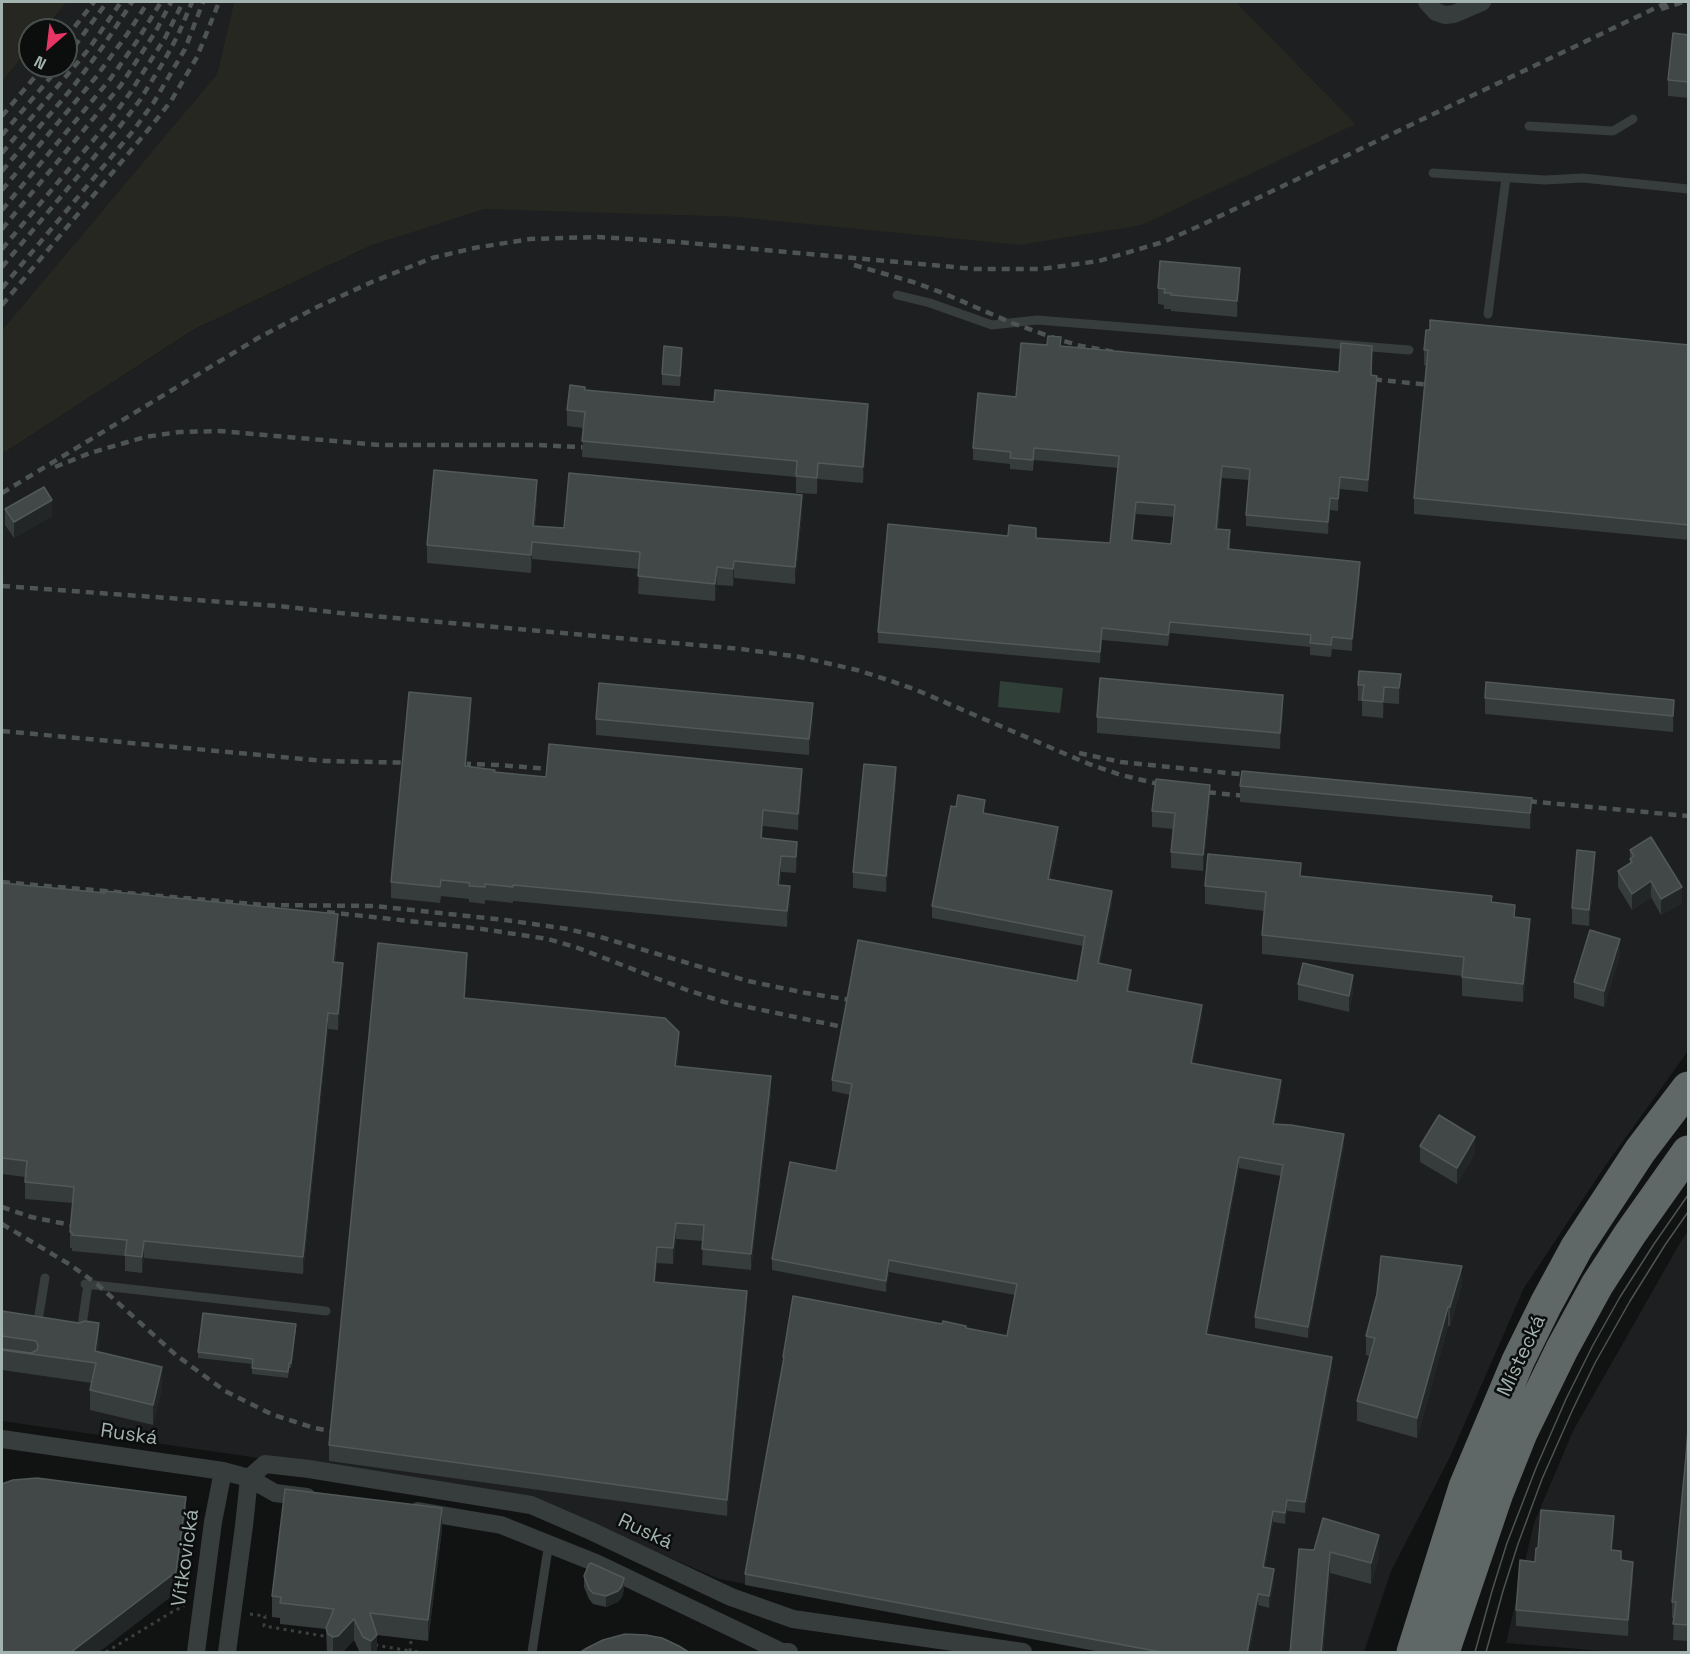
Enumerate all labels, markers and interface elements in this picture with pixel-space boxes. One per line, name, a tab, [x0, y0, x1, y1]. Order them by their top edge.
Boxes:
north arrow	[18, 18, 78, 78]
text: N	[31, 51, 50, 74]
street label: Místecká	[1493, 1311, 1551, 1401]
street label: Ruská	[99, 1419, 159, 1451]
street label: Vítkovická	[167, 1508, 205, 1608]
street label: Ruská	[614, 1509, 676, 1555]

